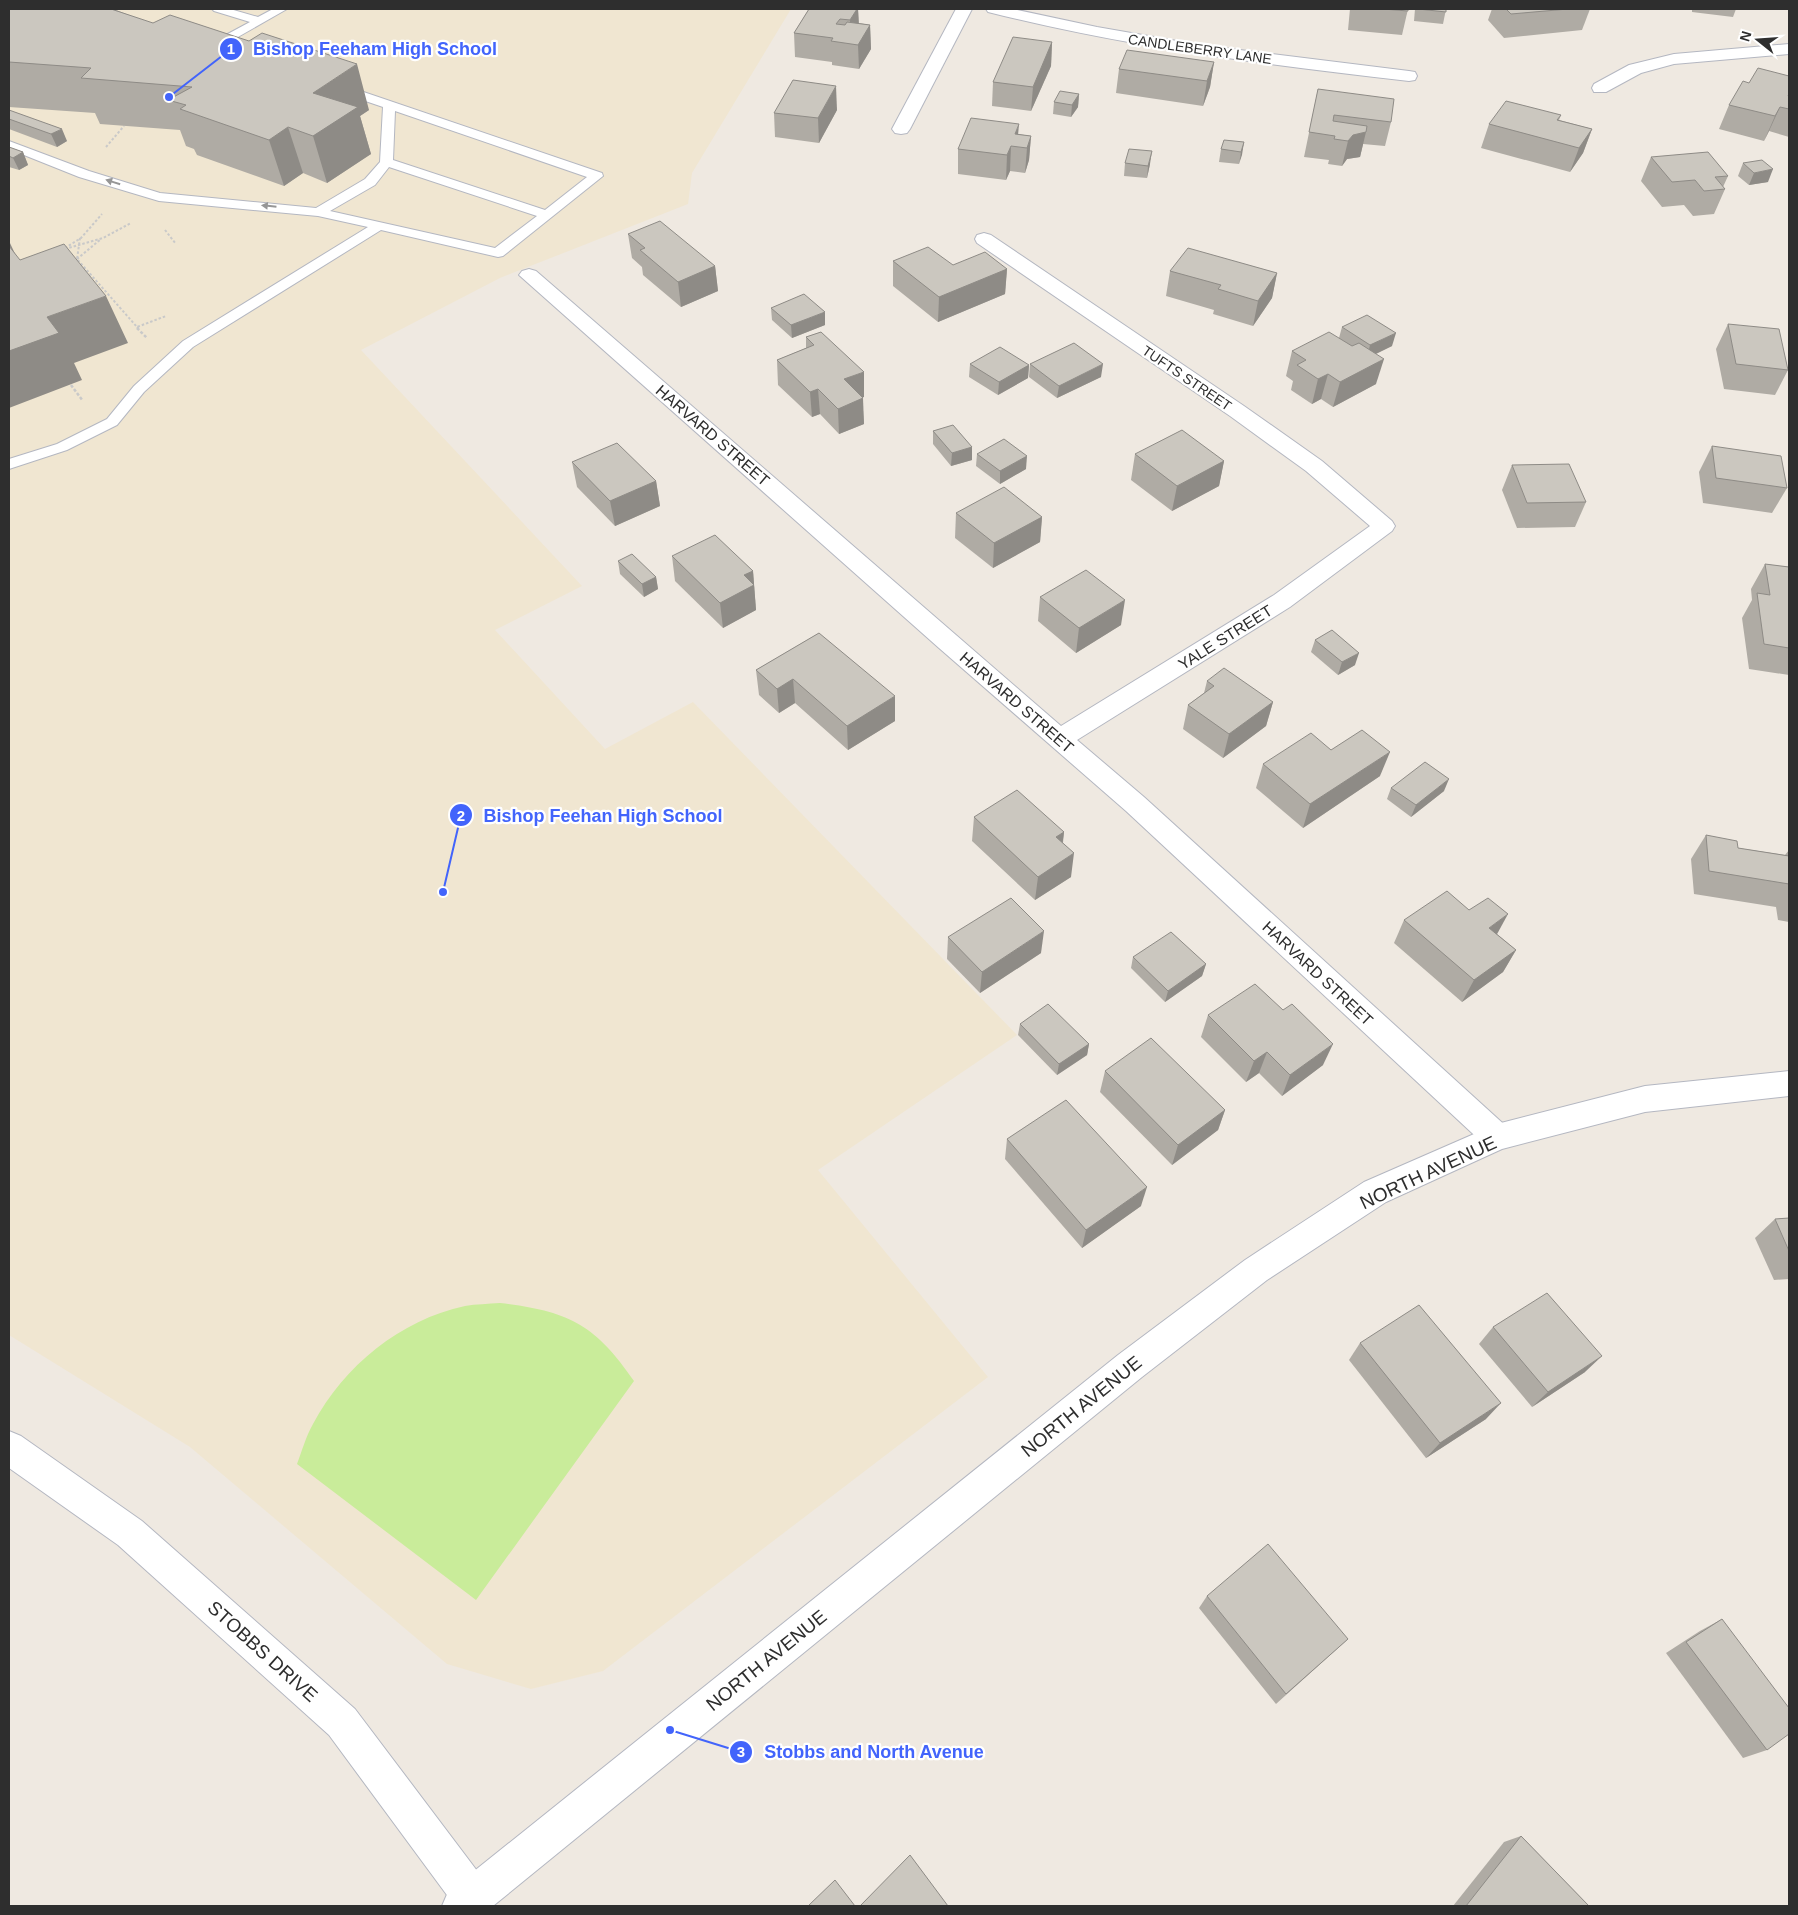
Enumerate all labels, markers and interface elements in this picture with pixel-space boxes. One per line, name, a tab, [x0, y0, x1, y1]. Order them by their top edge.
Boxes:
north arrow	[1733, 15, 1783, 65]
text: N	[1736, 29, 1755, 43]
street label: CANDLEBERRY LANE	[1127, 31, 1273, 67]
callout: Bishop Feeham High School	[218, 32, 507, 65]
text: Bishop Feeham High School	[253, 39, 497, 59]
text: 1	[227, 40, 235, 57]
one-way arrow	[105, 178, 120, 186]
one-way arrow	[261, 202, 277, 210]
street label: TUFTS STREET	[1139, 342, 1235, 414]
street label: HARVARD STREET	[653, 382, 773, 489]
street label: YALE STREET	[1175, 602, 1275, 673]
street label: HARVARD STREET	[957, 649, 1077, 756]
callout: Bishop Feehan High School	[449, 799, 733, 832]
text: Bishop Feehan High School	[483, 806, 723, 826]
text: 2	[457, 807, 465, 824]
street label: HARVARD STREET	[1259, 918, 1376, 1029]
street label: NORTH AVENUE	[1357, 1132, 1500, 1213]
street label: NORTH AVENUE	[1017, 1352, 1145, 1461]
street label: STOBBS DRIVE	[204, 1597, 322, 1706]
street label: NORTH AVENUE	[702, 1606, 830, 1715]
callout: Stobbs and North Avenue	[728, 1735, 994, 1768]
text: Stobbs and North Avenue	[764, 1742, 984, 1762]
text: 3	[737, 1743, 745, 1760]

